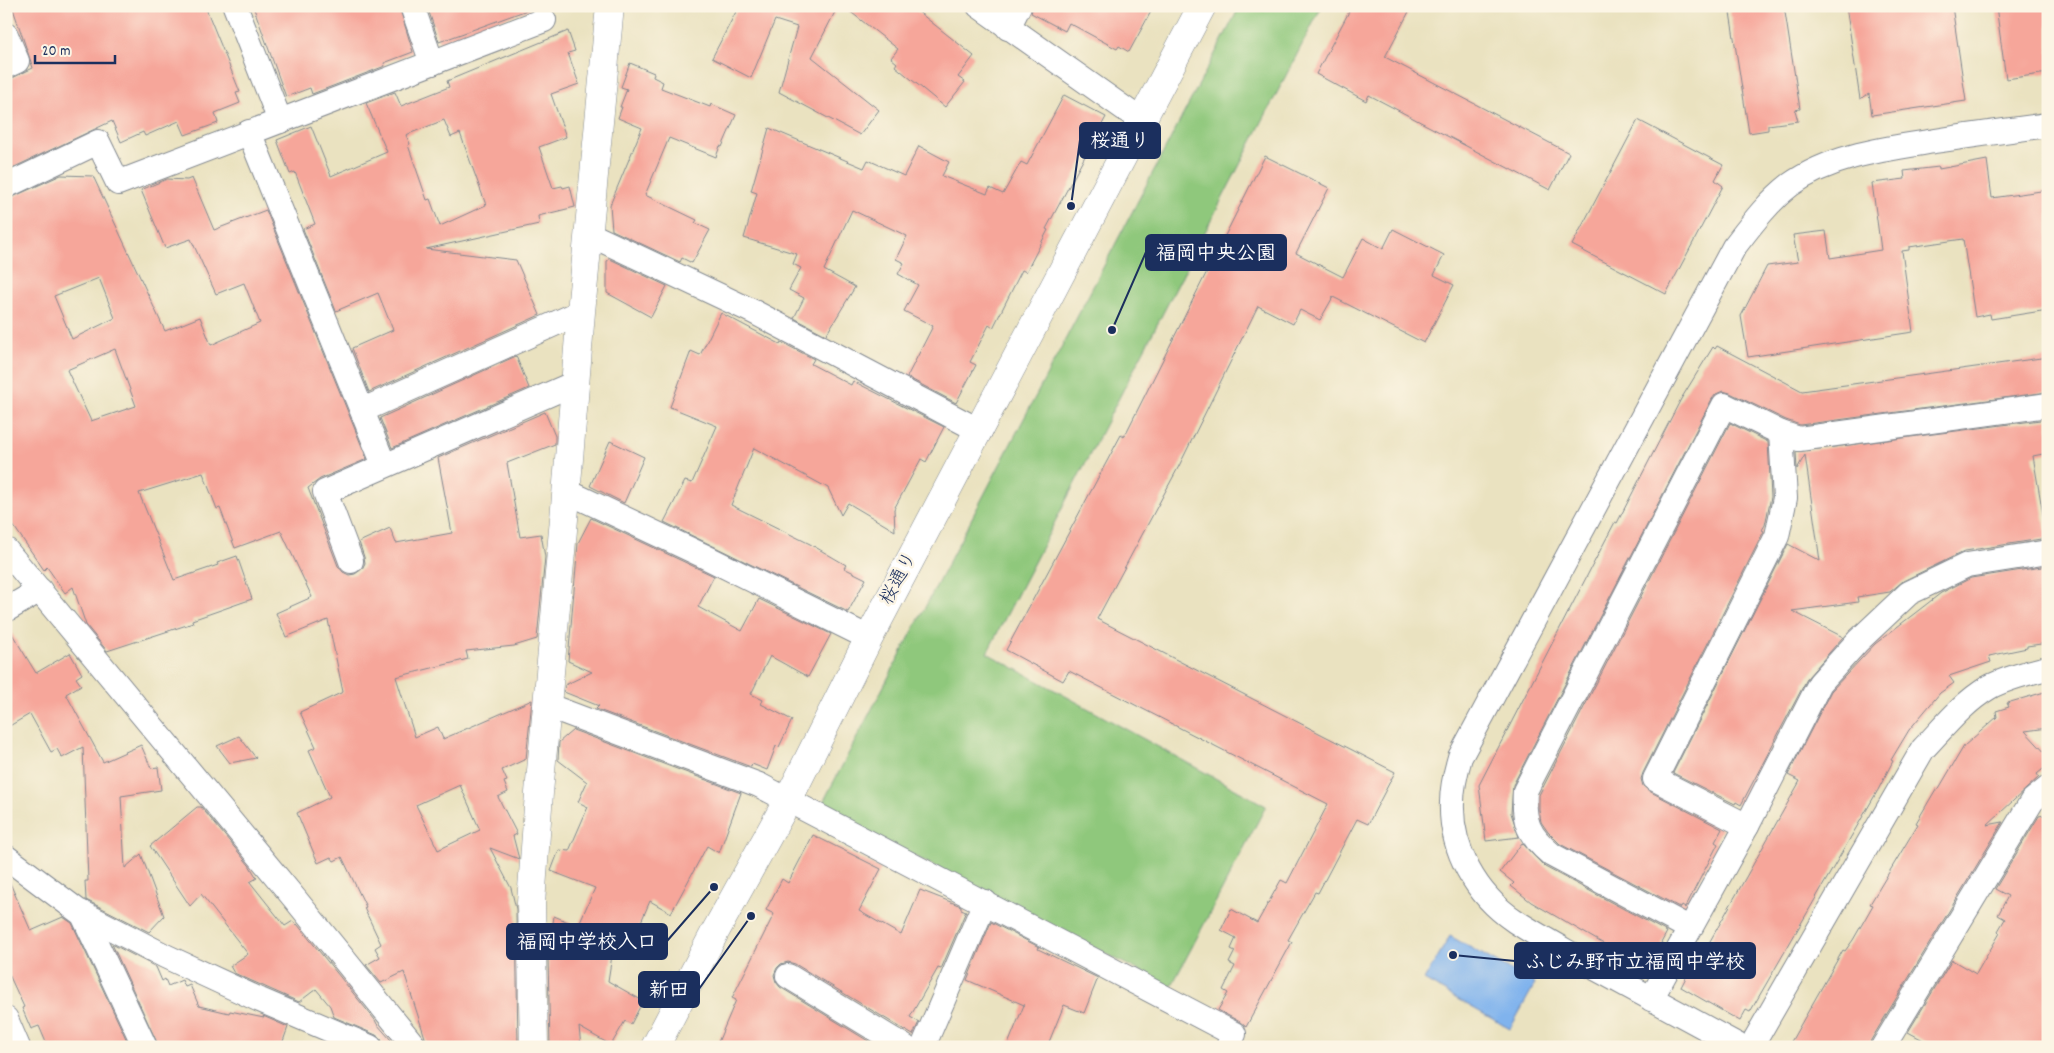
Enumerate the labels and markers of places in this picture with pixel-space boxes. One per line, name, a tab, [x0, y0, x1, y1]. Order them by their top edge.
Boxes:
callout: 桜通り	[1080, 123, 1160, 158]
callout: 福岡中央公園	[1146, 235, 1286, 270]
callout: 福岡中学校入口	[507, 924, 667, 959]
callout: ふじみ野市立福岡中学校	[1515, 943, 1755, 978]
callout: 新田	[639, 972, 699, 1007]

